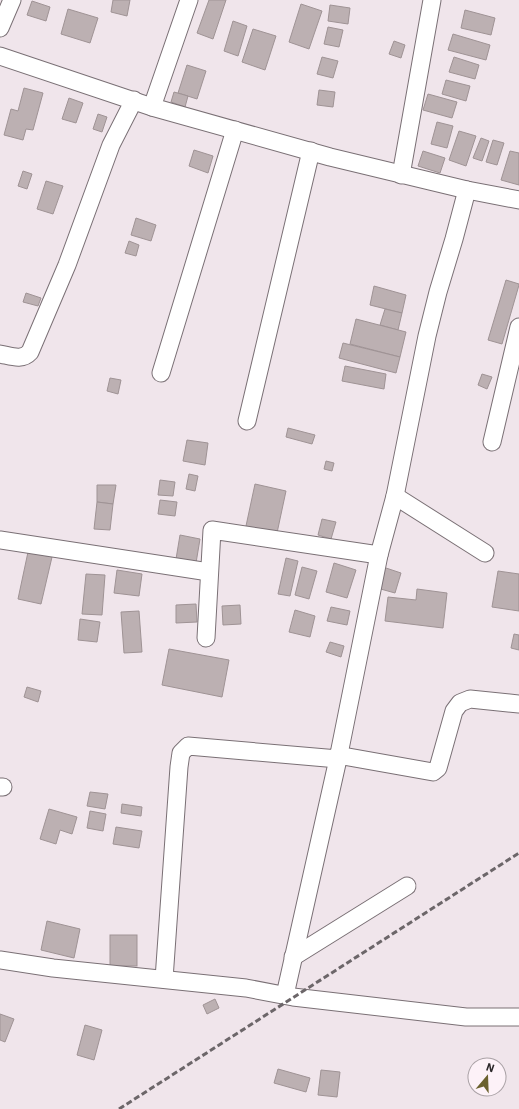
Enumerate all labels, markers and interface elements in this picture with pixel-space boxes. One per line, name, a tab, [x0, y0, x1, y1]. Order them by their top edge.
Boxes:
north arrow	[467, 1057, 507, 1097]
text: N	[484, 1060, 496, 1075]

